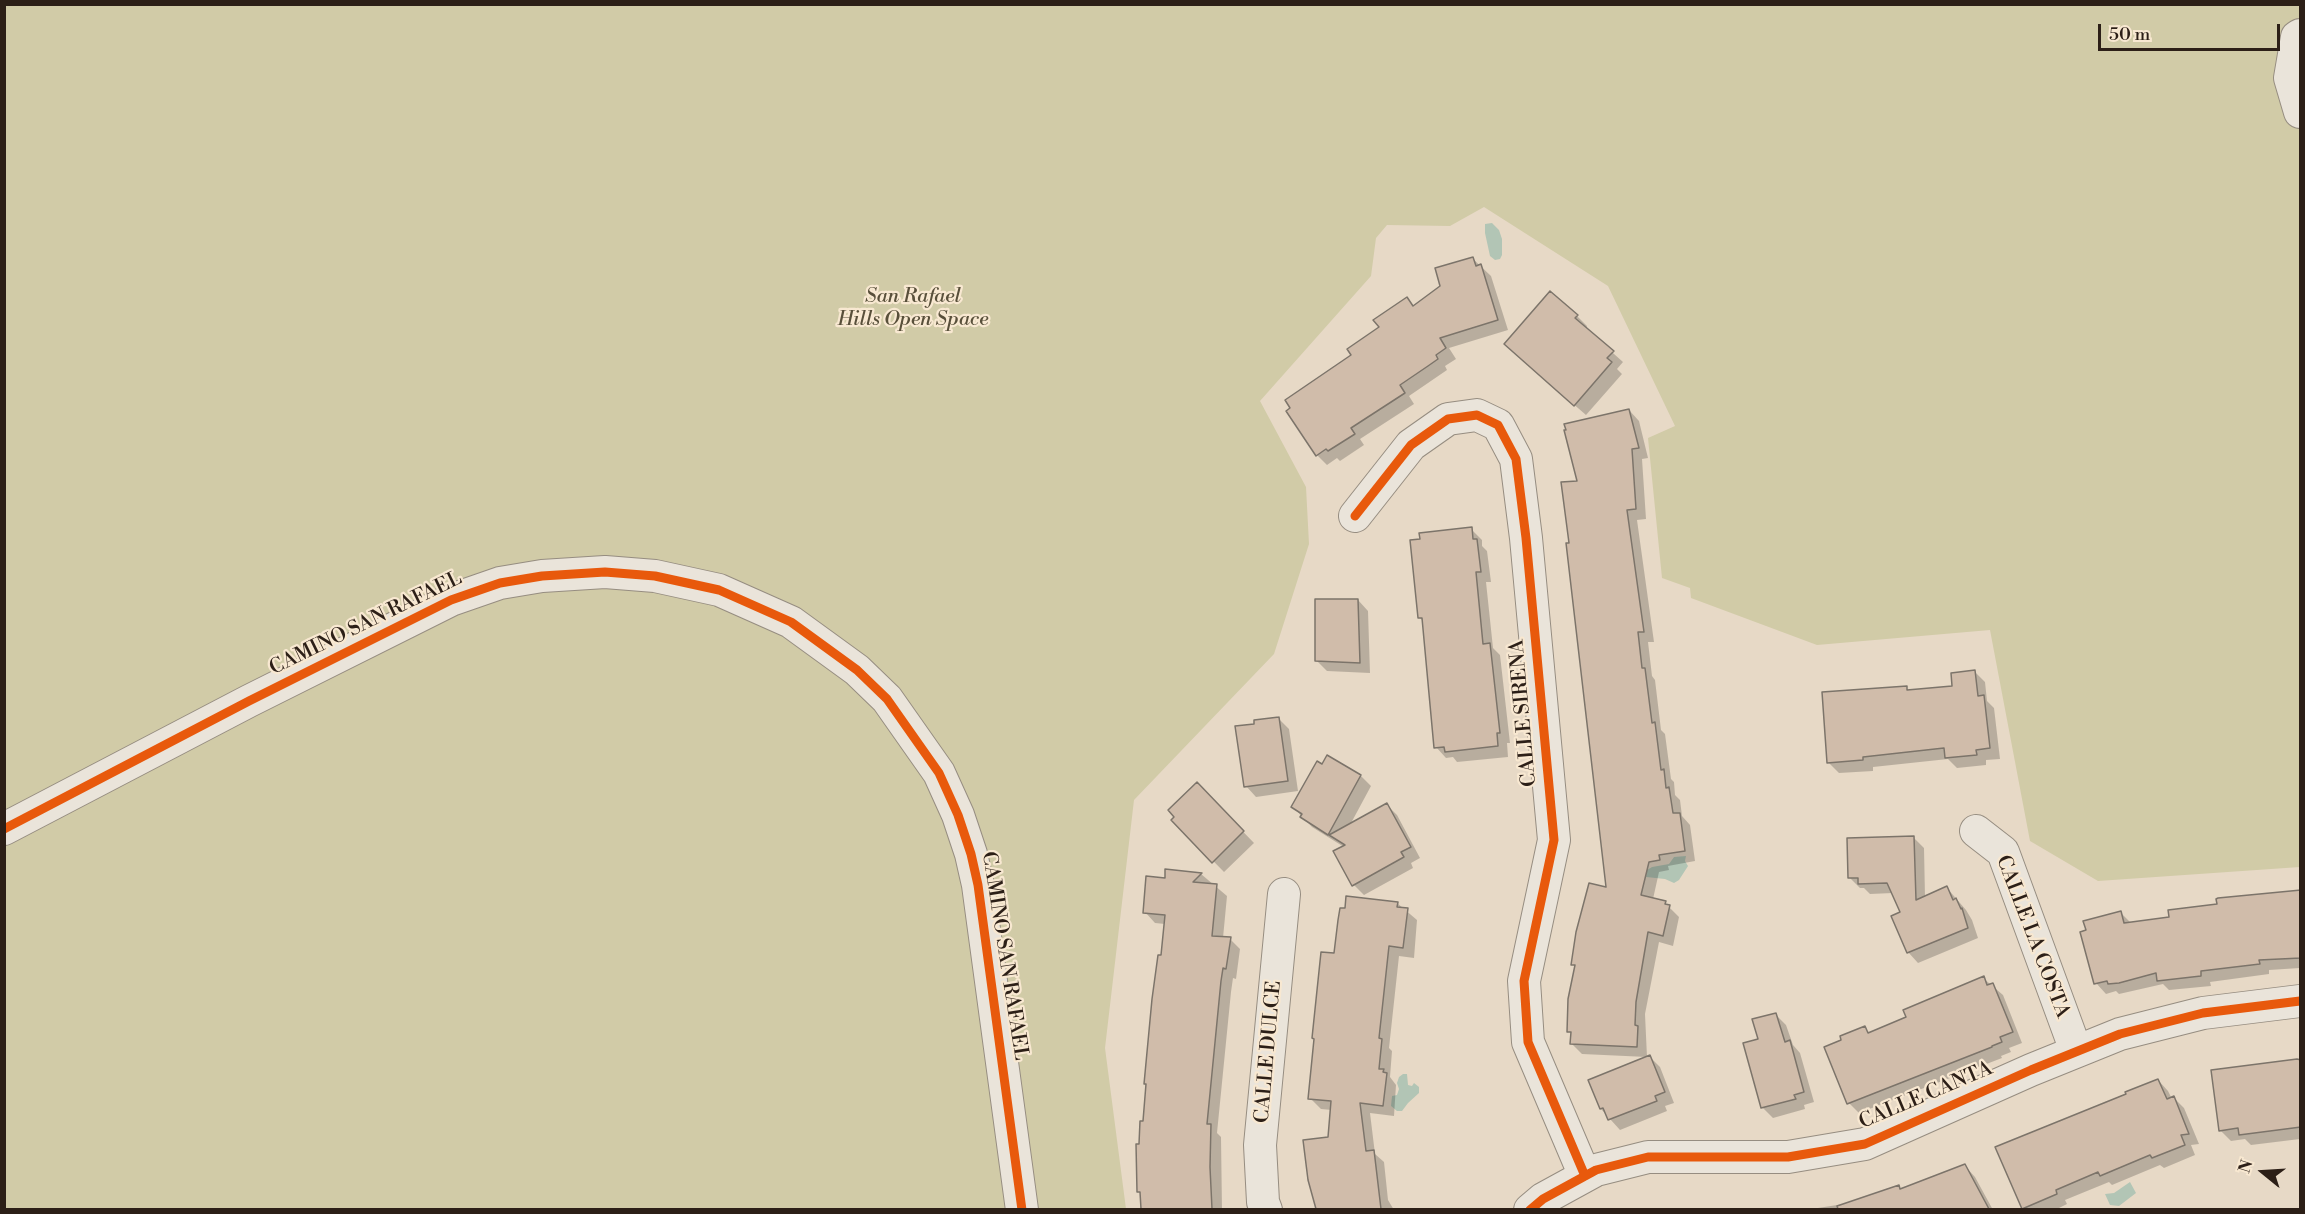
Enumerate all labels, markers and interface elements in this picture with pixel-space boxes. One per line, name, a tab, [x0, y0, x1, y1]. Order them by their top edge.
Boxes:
scale bar	[2101, 12, 2282, 50]
text: 50 m	[2109, 23, 2150, 46]
park label: San Rafael Hills Open Space	[838, 285, 988, 332]
street label: CAMINO SAN RAFAEL	[266, 567, 466, 681]
street label: CALLE SIRENA	[1506, 638, 1542, 788]
street label: CAMINO SAN RAFAEL	[976, 850, 1032, 1062]
street label: CALLE LA COSTA	[1990, 852, 2074, 1022]
street label: CALLE DULCE	[1251, 980, 1287, 1124]
street label: CALLE CANTA	[1856, 1057, 1996, 1135]
north arrow	[2233, 1142, 2293, 1202]
text: N	[2234, 1157, 2257, 1176]

